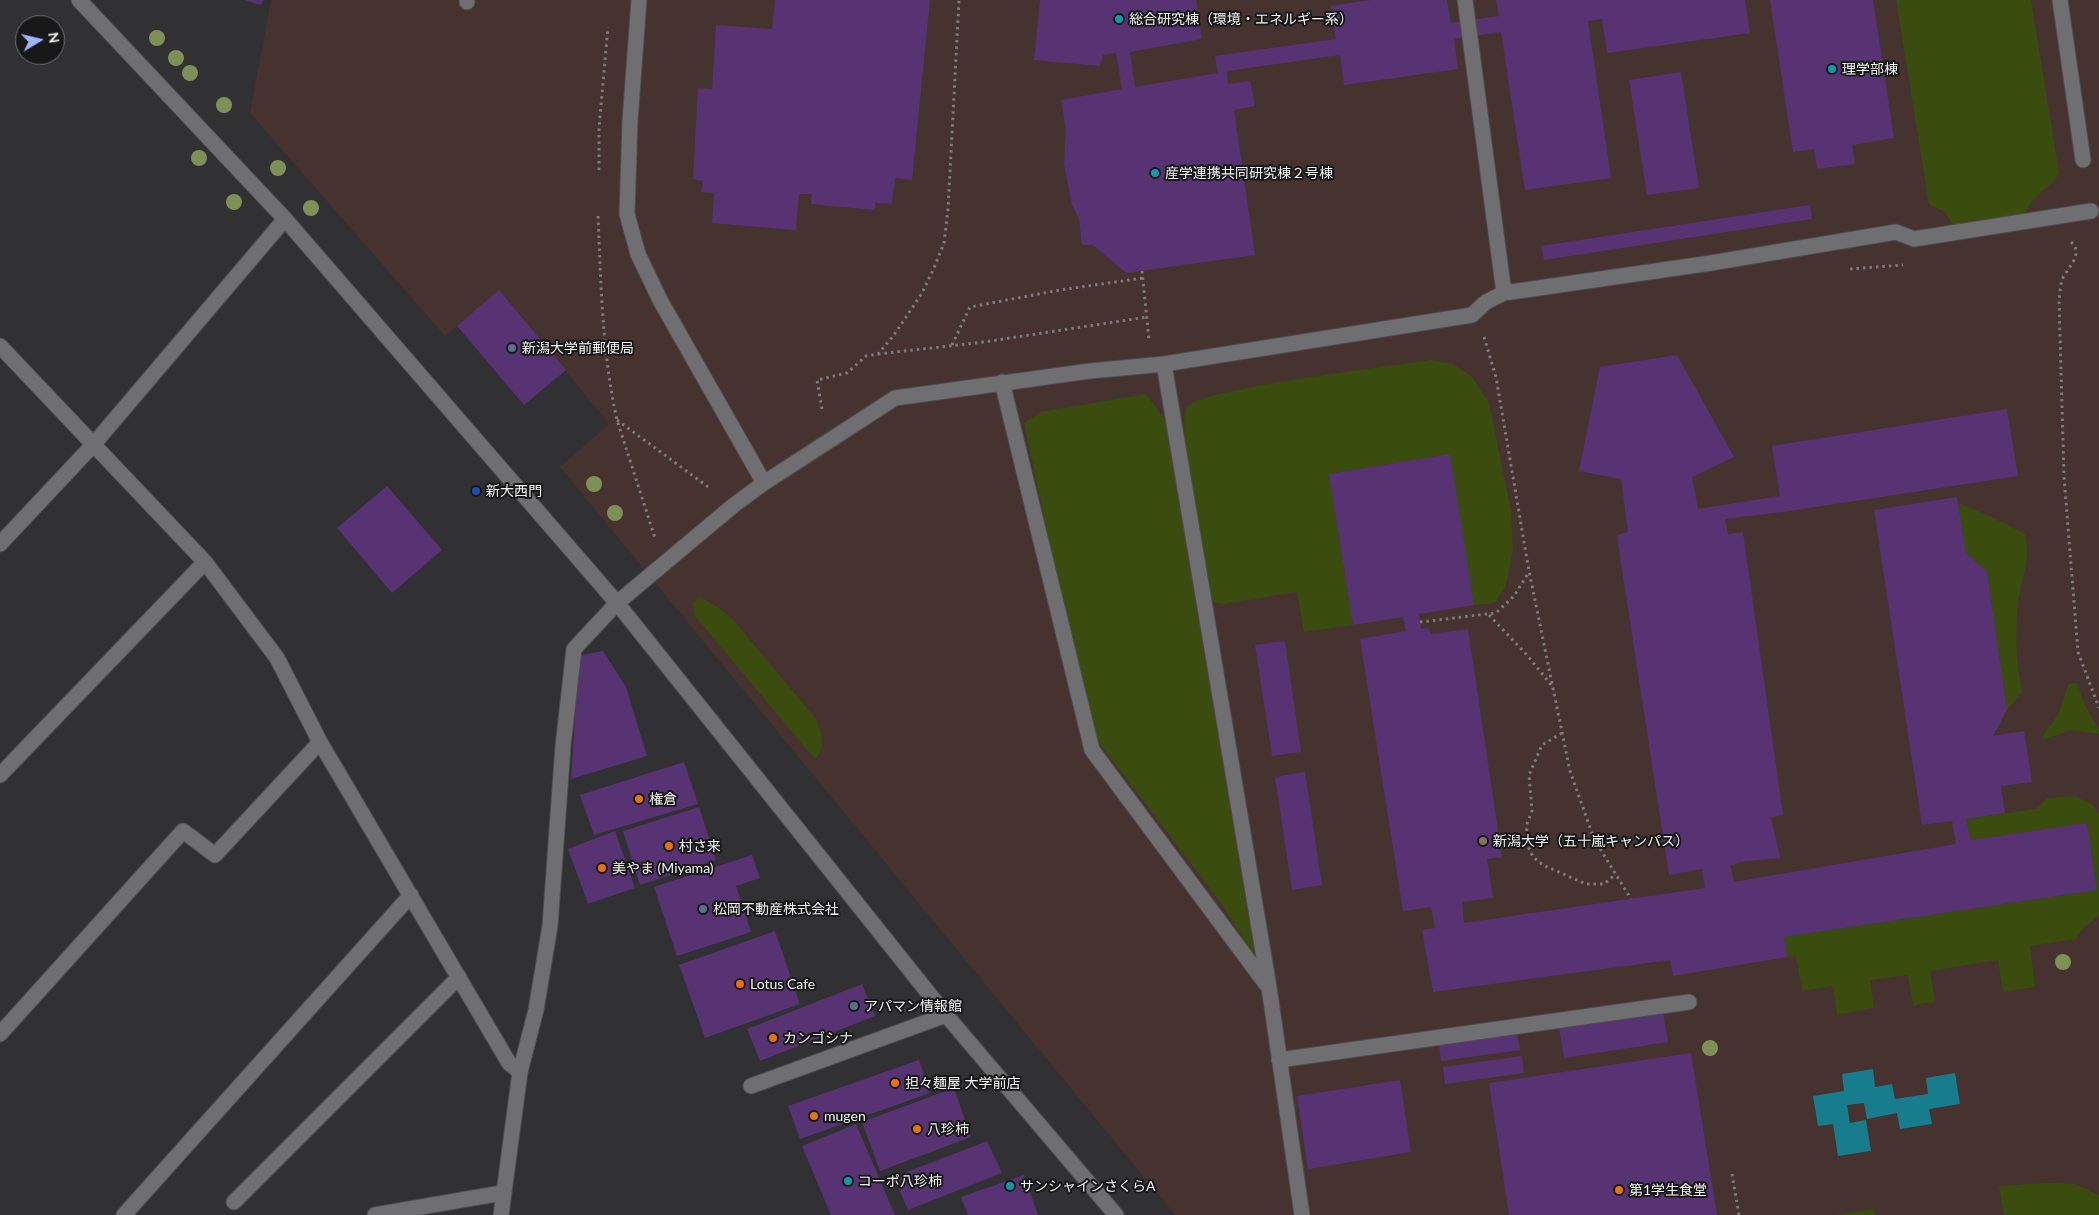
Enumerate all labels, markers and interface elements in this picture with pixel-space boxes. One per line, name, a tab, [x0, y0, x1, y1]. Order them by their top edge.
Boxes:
place label: 総合研究棟（環境・エネルギー系）	[1129, 11, 1353, 27]
marker: 総合研究棟（環境・エネルギー系）	[1113, 13, 1125, 25]
north arrow	[15, 15, 65, 65]
text: N	[45, 31, 64, 44]
place label: 理学部棟	[1842, 61, 1898, 77]
marker: 理学部棟	[1826, 63, 1838, 75]
place label: 産学連携共同研究棟２号棟	[1165, 165, 1333, 181]
marker: 産学連携共同研究棟２号棟	[1149, 167, 1161, 179]
place label: 新潟大学前郵便局	[522, 340, 634, 356]
marker: 新潟大学前郵便局	[506, 342, 518, 354]
place label: 新大西門	[486, 483, 542, 499]
marker: 新大西門	[470, 485, 482, 497]
place label: 権倉	[649, 791, 677, 807]
marker: 権倉	[633, 793, 645, 805]
place label: 新潟大学（五十嵐キャンパス）	[1493, 833, 1689, 849]
marker: 新潟大学（五十嵐キャンパス）	[1477, 835, 1489, 847]
place label: 村さ来	[679, 838, 721, 854]
marker: 村さ来	[663, 840, 675, 852]
place label: 美やま (Miyama)	[612, 860, 714, 876]
marker: 美やま (Miyama)	[596, 862, 608, 874]
place label: 松岡不動産株式会社	[713, 901, 839, 917]
marker: 松岡不動産株式会社	[697, 903, 709, 915]
place label: Lotus Cafe	[750, 976, 815, 992]
marker: Lotus Cafe	[734, 978, 746, 990]
place label: アパマン情報館	[864, 998, 962, 1014]
marker: アパマン情報館	[848, 1000, 860, 1012]
place label: カンゴシナ	[783, 1030, 853, 1046]
marker: カンゴシナ	[767, 1032, 779, 1044]
place label: 担々麺屋 大学前店	[905, 1075, 1021, 1091]
marker: 担々麺屋 大学前店	[889, 1077, 901, 1089]
place label: mugen	[824, 1108, 866, 1124]
marker: mugen	[808, 1110, 820, 1122]
place label: 八珍柿	[927, 1121, 969, 1137]
marker: 八珍柿	[911, 1123, 923, 1135]
place label: コーポ八珍柿	[858, 1173, 942, 1189]
marker: コーポ八珍柿	[842, 1175, 854, 1187]
place label: サンシャインさくらA	[1020, 1178, 1155, 1194]
marker: サンシャインさくらA	[1004, 1180, 1016, 1192]
place label: 第1学生食堂	[1629, 1182, 1707, 1198]
marker: 第1学生食堂	[1613, 1184, 1625, 1196]

